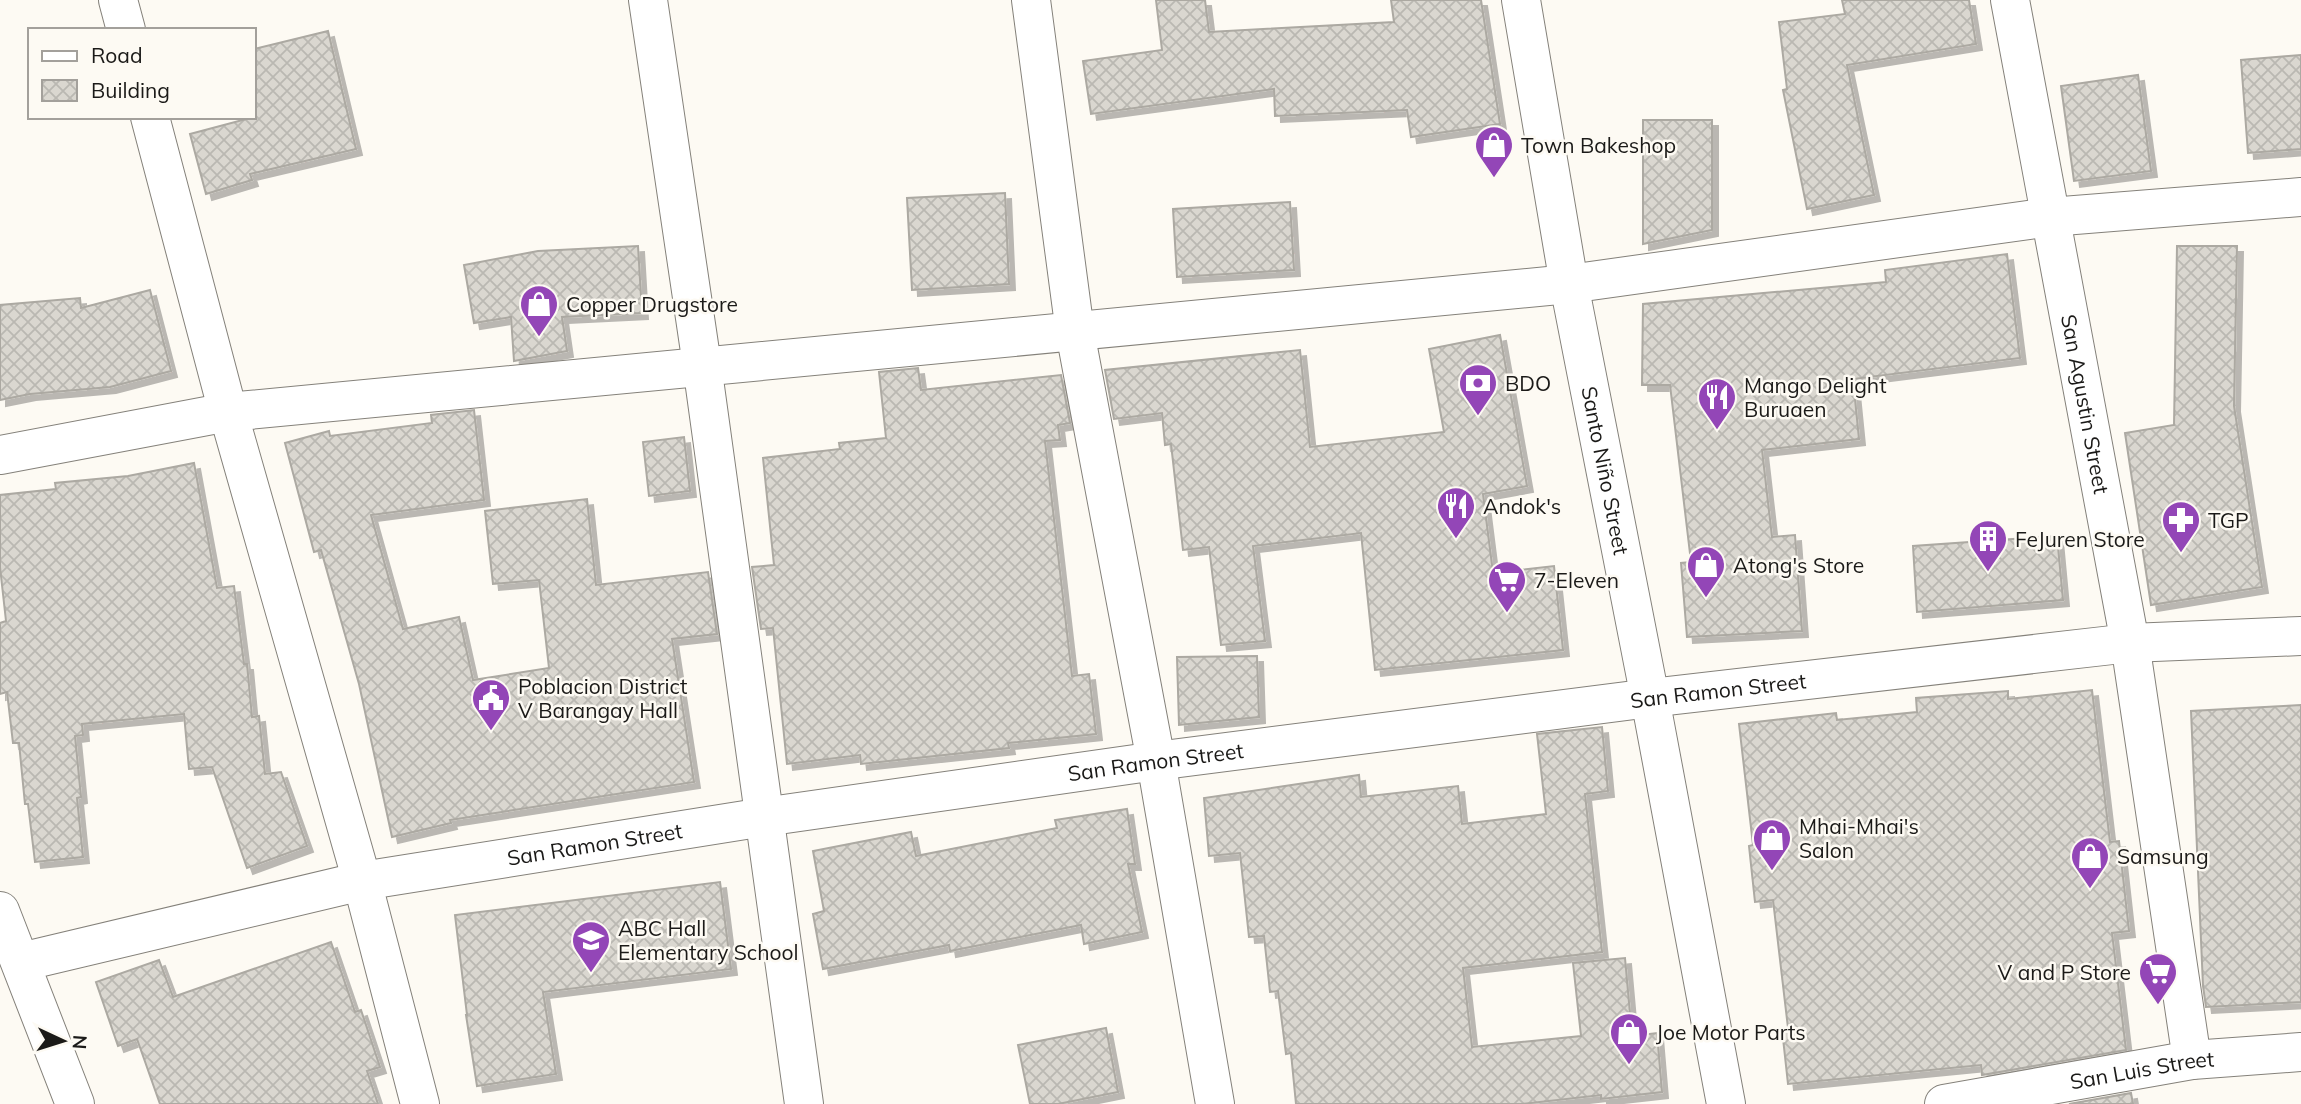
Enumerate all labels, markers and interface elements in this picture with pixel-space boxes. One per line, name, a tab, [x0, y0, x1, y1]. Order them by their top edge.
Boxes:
legend	[28, 28, 256, 119]
text: Road	[91, 42, 142, 68]
text: Building	[91, 77, 170, 103]
shop icon: Town Bakeshop	[1473, 124, 1515, 179]
place label: Town Bakeshop	[1521, 132, 1676, 158]
shop icon: Copper Drugstore	[518, 283, 560, 338]
place label: Copper Drugstore	[566, 291, 738, 317]
street label: San Agustin Street	[2056, 312, 2115, 496]
bank icon: BDO	[1457, 362, 1499, 417]
place label: BDO	[1505, 370, 1551, 396]
place label: Mango Delight Buruaen	[1744, 372, 1887, 422]
restaurant icon: Mango Delight Buruaen	[1696, 376, 1738, 431]
street label: Santo Niño Street	[1576, 384, 1635, 557]
restaurant icon: Andok's	[1435, 485, 1477, 540]
place label: Andok's	[1483, 493, 1561, 519]
pharmacy icon: TGP	[2160, 499, 2202, 554]
place label: TGP	[2208, 507, 2249, 533]
building icon: FeJuren Store	[1967, 518, 2009, 573]
place label: FeJuren Store	[2015, 526, 2145, 552]
shop icon: Atong's Store	[1685, 544, 1727, 599]
place label: Atong's Store	[1733, 552, 1864, 578]
supermarket icon: 7-Eleven	[1486, 559, 1528, 614]
place label: 7-Eleven	[1534, 567, 1619, 593]
street label: San Ramon Street	[1628, 667, 1807, 713]
place label: Poblacion District V Barangay Hall	[518, 673, 687, 723]
public building icon: Poblacion District V Barangay Hall	[470, 677, 512, 732]
street label: San Ramon Street	[1066, 737, 1245, 786]
place label: Mhai-Mhai's Salon	[1799, 813, 1919, 863]
street label: San Ramon Street	[505, 817, 684, 871]
shop icon: Mhai-Mhai's Salon	[1751, 817, 1793, 872]
shop icon: Samsung	[2069, 835, 2111, 890]
place label: Samsung	[2117, 843, 2209, 869]
place label: ABC Hall Elementary School	[618, 915, 799, 965]
school or university icon: ABC Hall Elementary School	[570, 919, 612, 974]
supermarket icon: V and P Store	[2137, 951, 2179, 1006]
place label: V and P Store	[1998, 959, 2131, 985]
north arrow	[28, 1006, 98, 1076]
shop icon: Joe Motor Parts	[1608, 1011, 1650, 1066]
place label: Joe Motor Parts	[1656, 1019, 1806, 1045]
text: N	[67, 1034, 92, 1050]
street label: San Luis Street	[2068, 1045, 2215, 1094]

